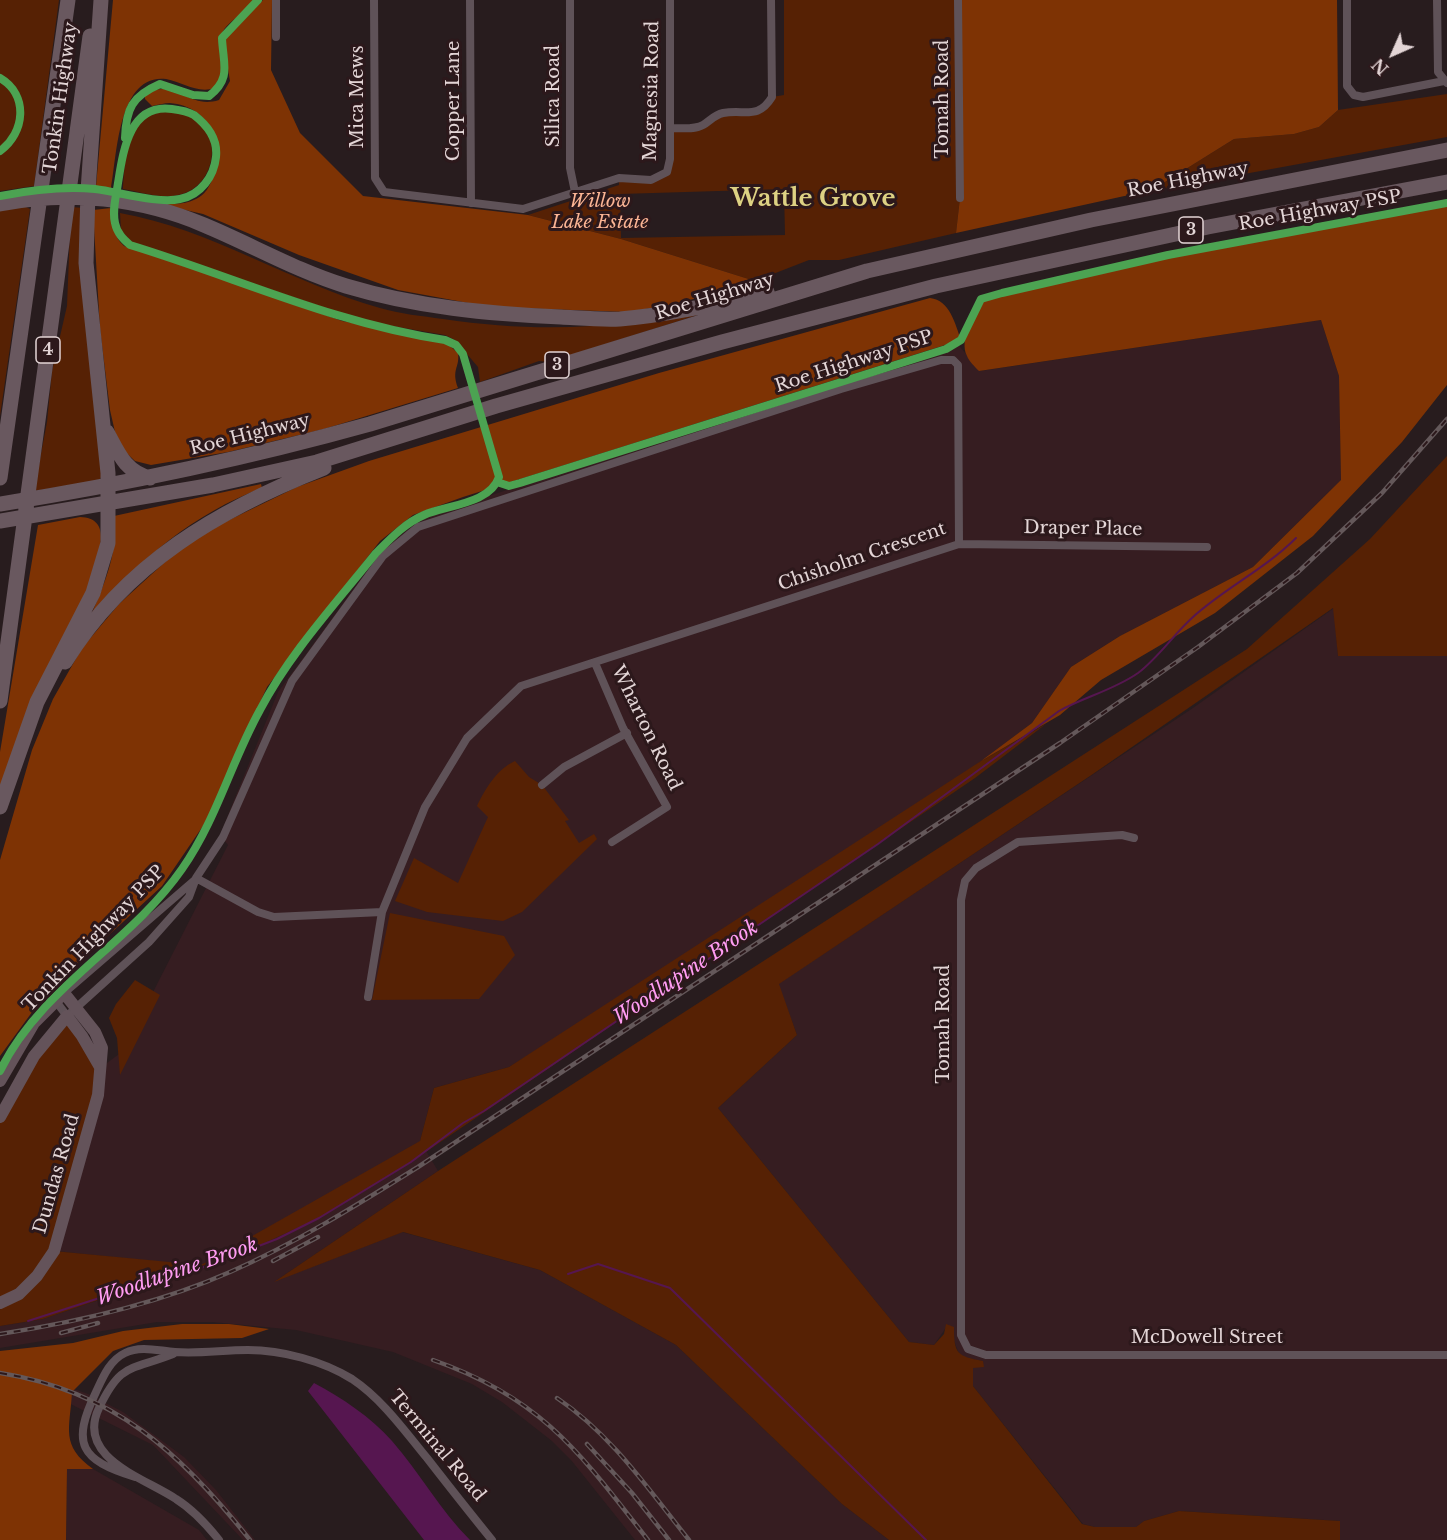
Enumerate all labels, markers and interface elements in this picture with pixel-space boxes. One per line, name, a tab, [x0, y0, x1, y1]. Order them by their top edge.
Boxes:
street label: Tonkin Highway	[40, 21, 82, 175]
street label: Magnesia Road	[640, 21, 664, 161]
north arrow	[1363, 24, 1423, 84]
street label: Tomah Road	[932, 40, 954, 158]
street label: Copper Lane	[443, 41, 465, 161]
street label: Mica Mews	[347, 45, 369, 149]
street label: Silica Road	[543, 45, 565, 147]
text: N	[1368, 54, 1393, 79]
street label: Roe Highway	[1126, 158, 1250, 202]
district label: Wattle Grove	[730, 185, 896, 213]
street label: Roe Highway PSP	[1237, 186, 1403, 236]
park label: Willow Lake Estate	[551, 191, 649, 234]
road number: 3	[1179, 217, 1203, 243]
street label: Roe Highway	[653, 269, 777, 325]
street label: Roe Highway PSP	[772, 326, 936, 398]
road number: 4	[36, 337, 60, 363]
road number: 3	[545, 352, 569, 378]
street label: Roe Highway	[188, 410, 312, 460]
street label: Draper Place	[1023, 517, 1143, 541]
street label: Chisholm Crescent	[775, 518, 949, 596]
street label: Wharton Road	[606, 662, 686, 794]
street label: Tonkin Highway PSP	[19, 861, 169, 1017]
water label: Woodlupine Brook	[609, 916, 763, 1030]
street label: Tomah Road	[933, 965, 955, 1083]
street label: Dundas Road	[30, 1112, 84, 1236]
water label: Woodlupine Brook	[93, 1233, 261, 1311]
street label: McDowell Street	[1131, 1327, 1283, 1349]
street label: Terminal Road	[384, 1386, 490, 1506]

